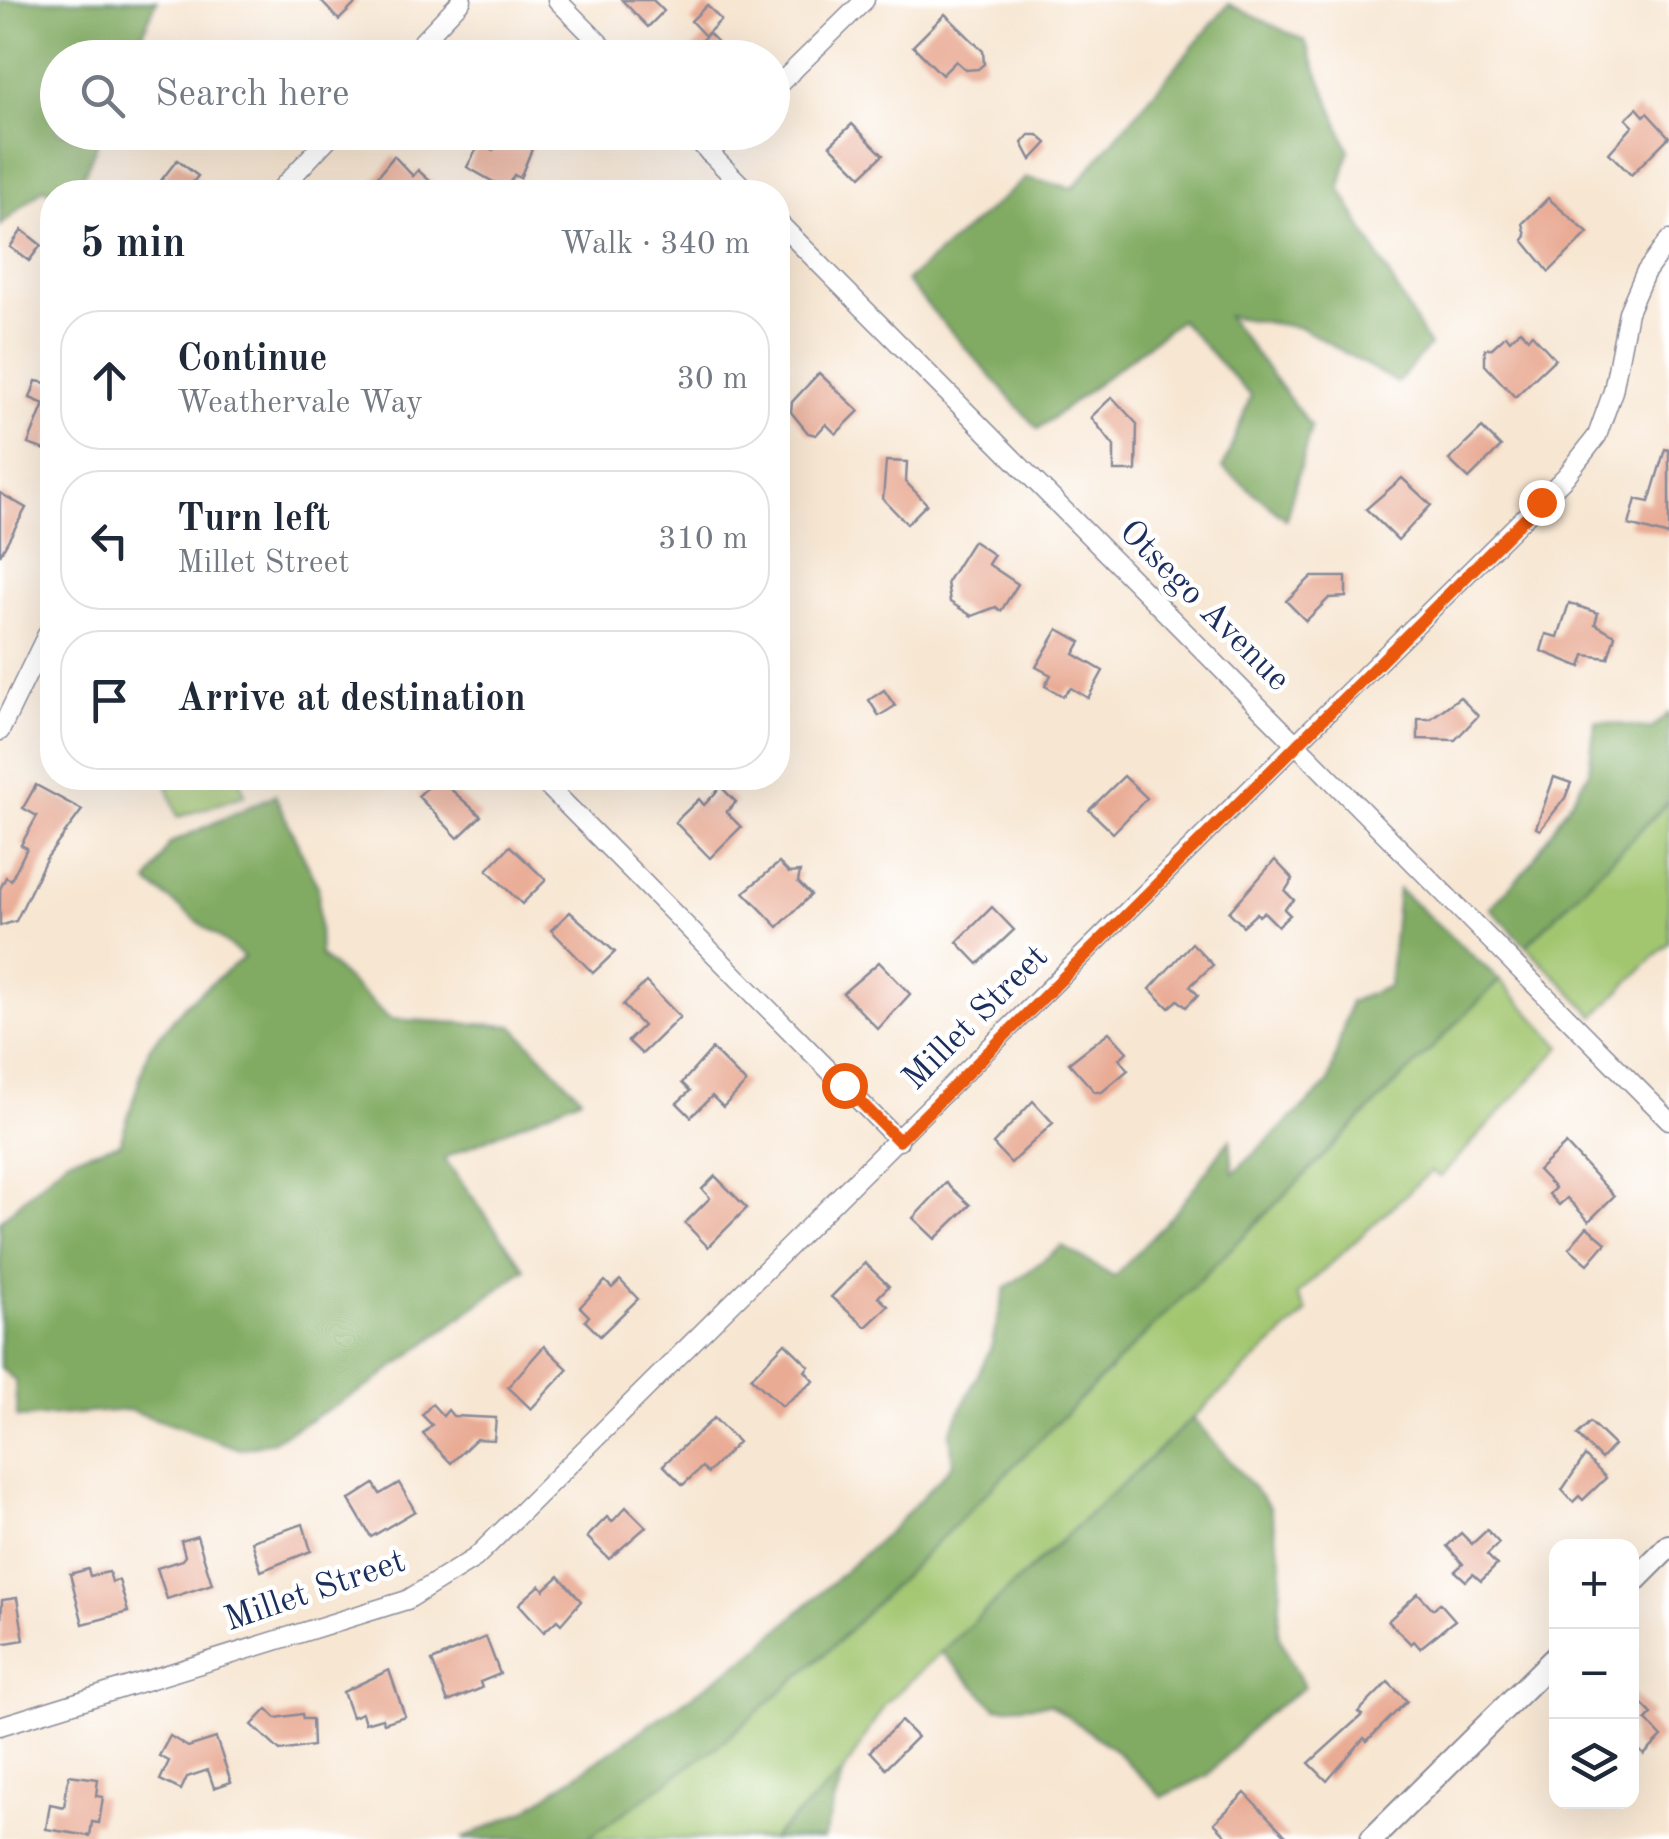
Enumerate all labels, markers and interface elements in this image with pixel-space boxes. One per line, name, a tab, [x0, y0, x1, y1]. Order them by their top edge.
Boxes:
search box	[40, 40, 790, 150]
icon: search	[75, 68, 130, 123]
text: Search here	[155, 76, 350, 114]
text: 5 min	[80, 224, 186, 266]
text: Walk · 340 m	[560, 229, 750, 261]
text: Continue	[177, 341, 327, 379]
icon: ahead	[82, 353, 137, 408]
text: 30 m	[677, 364, 748, 396]
text: Weathervale Way	[177, 388, 423, 420]
route end	[1519, 480, 1565, 526]
text: Turn left	[177, 501, 330, 539]
icon: left	[82, 513, 137, 568]
street label: Otsego Avenue	[1112, 514, 1296, 698]
text: 310 m	[658, 524, 748, 556]
text: Millet Street	[177, 548, 349, 580]
icon: arrive	[82, 673, 137, 728]
text: Arrive at destination	[177, 681, 526, 719]
street label: Millet Street	[897, 939, 1055, 1097]
route start	[822, 1063, 868, 1109]
map controls	[1549, 1539, 1639, 1809]
button: +	[1549, 1539, 1639, 1629]
street label: Millet Street	[220, 1544, 410, 1638]
button: −	[1549, 1629, 1639, 1719]
button: layers	[1549, 1719, 1639, 1809]

